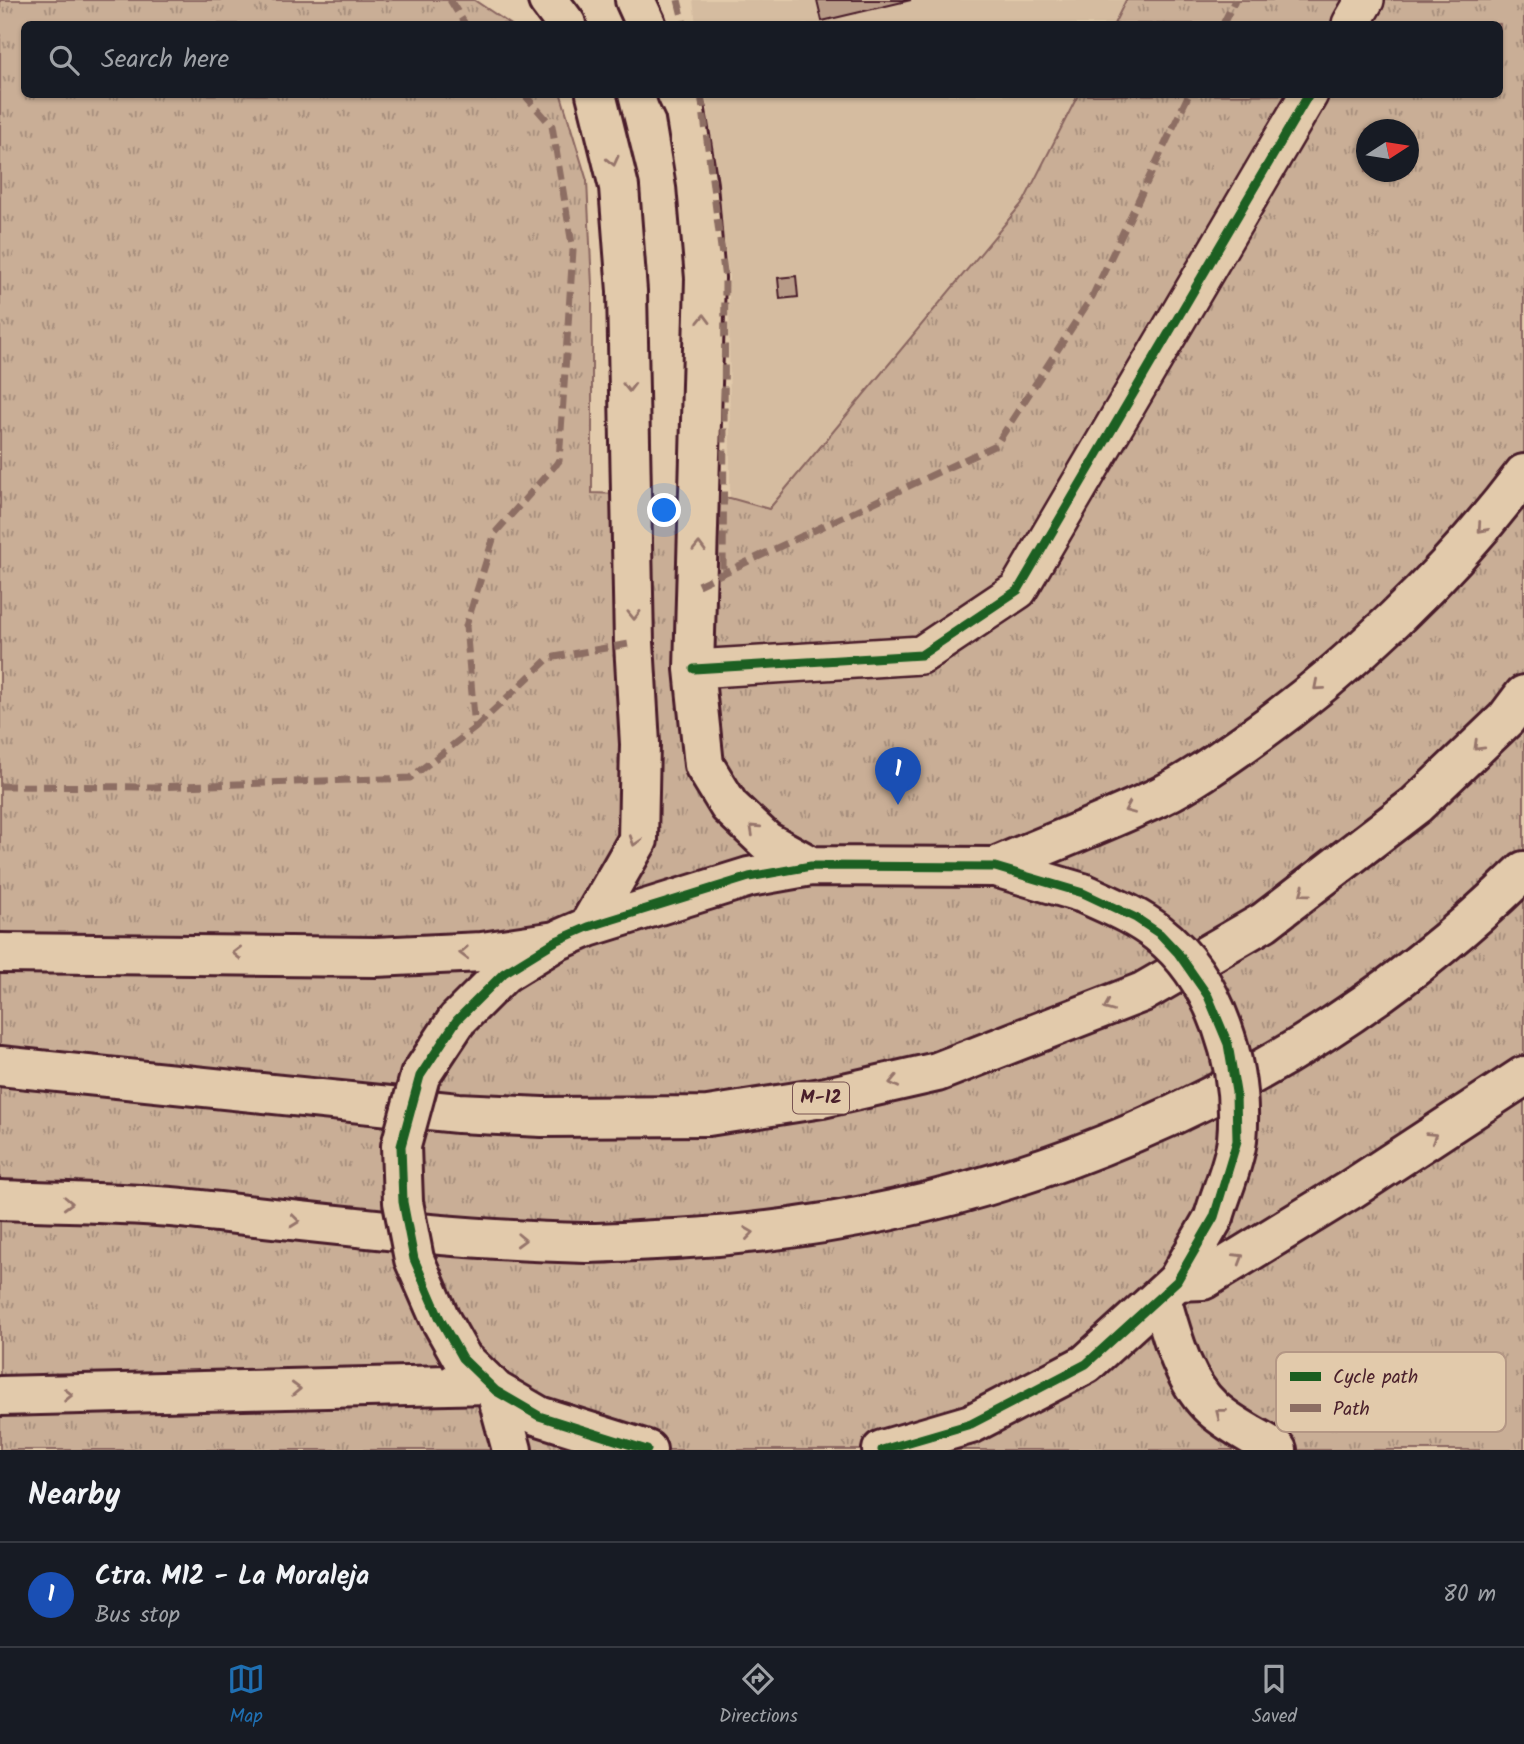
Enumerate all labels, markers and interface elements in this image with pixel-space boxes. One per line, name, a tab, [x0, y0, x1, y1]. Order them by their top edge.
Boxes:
search box	[21, 21, 1503, 98]
text: Search here	[101, 39, 229, 81]
icon: search	[45, 41, 83, 79]
north arrow	[1356, 119, 1419, 182]
one-way arrow	[605, 155, 619, 167]
one-way arrow	[696, 314, 712, 324]
one-way arrow	[622, 382, 637, 393]
your location	[647, 493, 681, 527]
one-way arrow	[1478, 520, 1490, 533]
one-way arrow	[691, 541, 706, 552]
one-way arrow	[626, 610, 642, 620]
one-way arrow	[1314, 678, 1327, 690]
one-way arrow	[1473, 737, 1486, 750]
pin: 1	[875, 747, 921, 805]
one-way arrow	[1123, 801, 1136, 815]
one-way arrow	[749, 825, 762, 838]
one-way arrow	[628, 834, 643, 847]
one-way arrow	[1299, 884, 1312, 896]
one-way arrow	[231, 946, 242, 961]
one-way arrow	[459, 946, 470, 961]
one-way arrow	[1103, 998, 1115, 1012]
one-way arrow	[888, 1074, 900, 1088]
road number: M-12	[793, 1082, 849, 1114]
one-way arrow	[1425, 1133, 1438, 1146]
one-way arrow	[63, 1195, 74, 1210]
one-way arrow	[289, 1213, 301, 1228]
one-way arrow	[743, 1226, 754, 1241]
one-way arrow	[516, 1233, 527, 1248]
one-way arrow	[1232, 1253, 1245, 1266]
legend	[1276, 1352, 1506, 1432]
text: Cycle path	[1333, 1363, 1418, 1393]
one-way arrow	[291, 1381, 301, 1397]
one-way arrow	[63, 1387, 74, 1402]
text: Path	[1333, 1395, 1370, 1425]
one-way arrow	[1215, 1409, 1227, 1422]
text: Nearby	[28, 1472, 120, 1520]
text: Ctra. M12 - La Moraleja	[95, 1556, 369, 1598]
text: 1	[48, 1577, 54, 1613]
text: 80 m	[1443, 1577, 1496, 1613]
text: Bus stop	[95, 1598, 180, 1634]
tab: Map	[227, 1660, 265, 1732]
tab: Directions	[719, 1660, 798, 1732]
tab: Saved	[1252, 1660, 1297, 1732]

